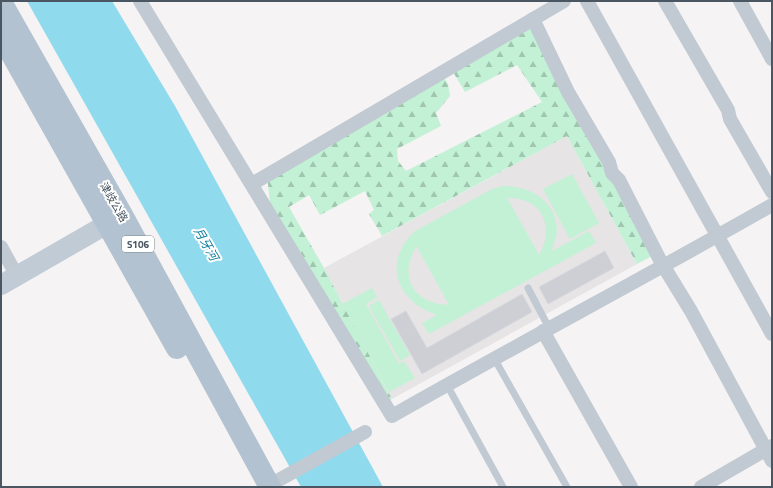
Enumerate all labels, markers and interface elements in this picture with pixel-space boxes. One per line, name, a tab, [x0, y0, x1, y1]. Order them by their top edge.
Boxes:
street label: 津歧公路	[96, 179, 132, 225]
water label: 月牙河	[189, 223, 225, 266]
road number: S106	[122, 236, 154, 252]

